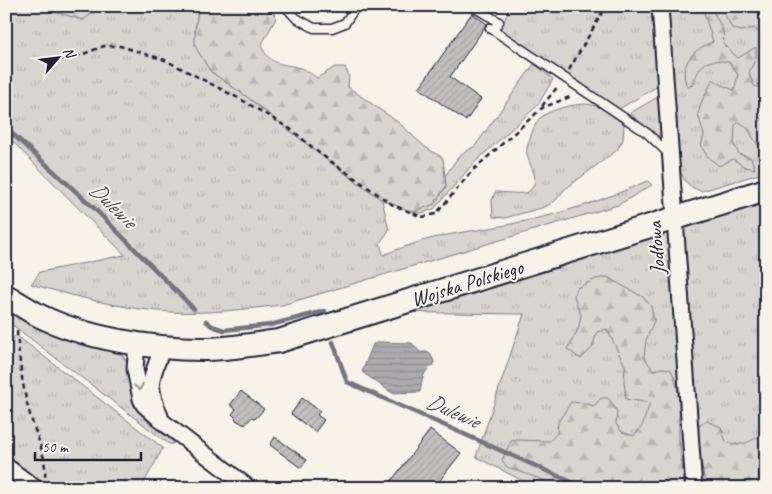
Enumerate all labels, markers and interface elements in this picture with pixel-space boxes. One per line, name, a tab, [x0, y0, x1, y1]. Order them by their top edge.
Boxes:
north arrow	[32, 32, 82, 82]
text: N	[59, 44, 80, 62]
water label: Dulewie	[84, 176, 145, 237]
street label: Jodłowa	[641, 219, 671, 276]
street label: Wojska Polskiego	[408, 253, 528, 312]
one-way arrow	[133, 383, 143, 392]
water label: Dulewie	[422, 387, 487, 436]
scale bar	[35, 429, 141, 461]
text: 50 m	[42, 438, 69, 457]

